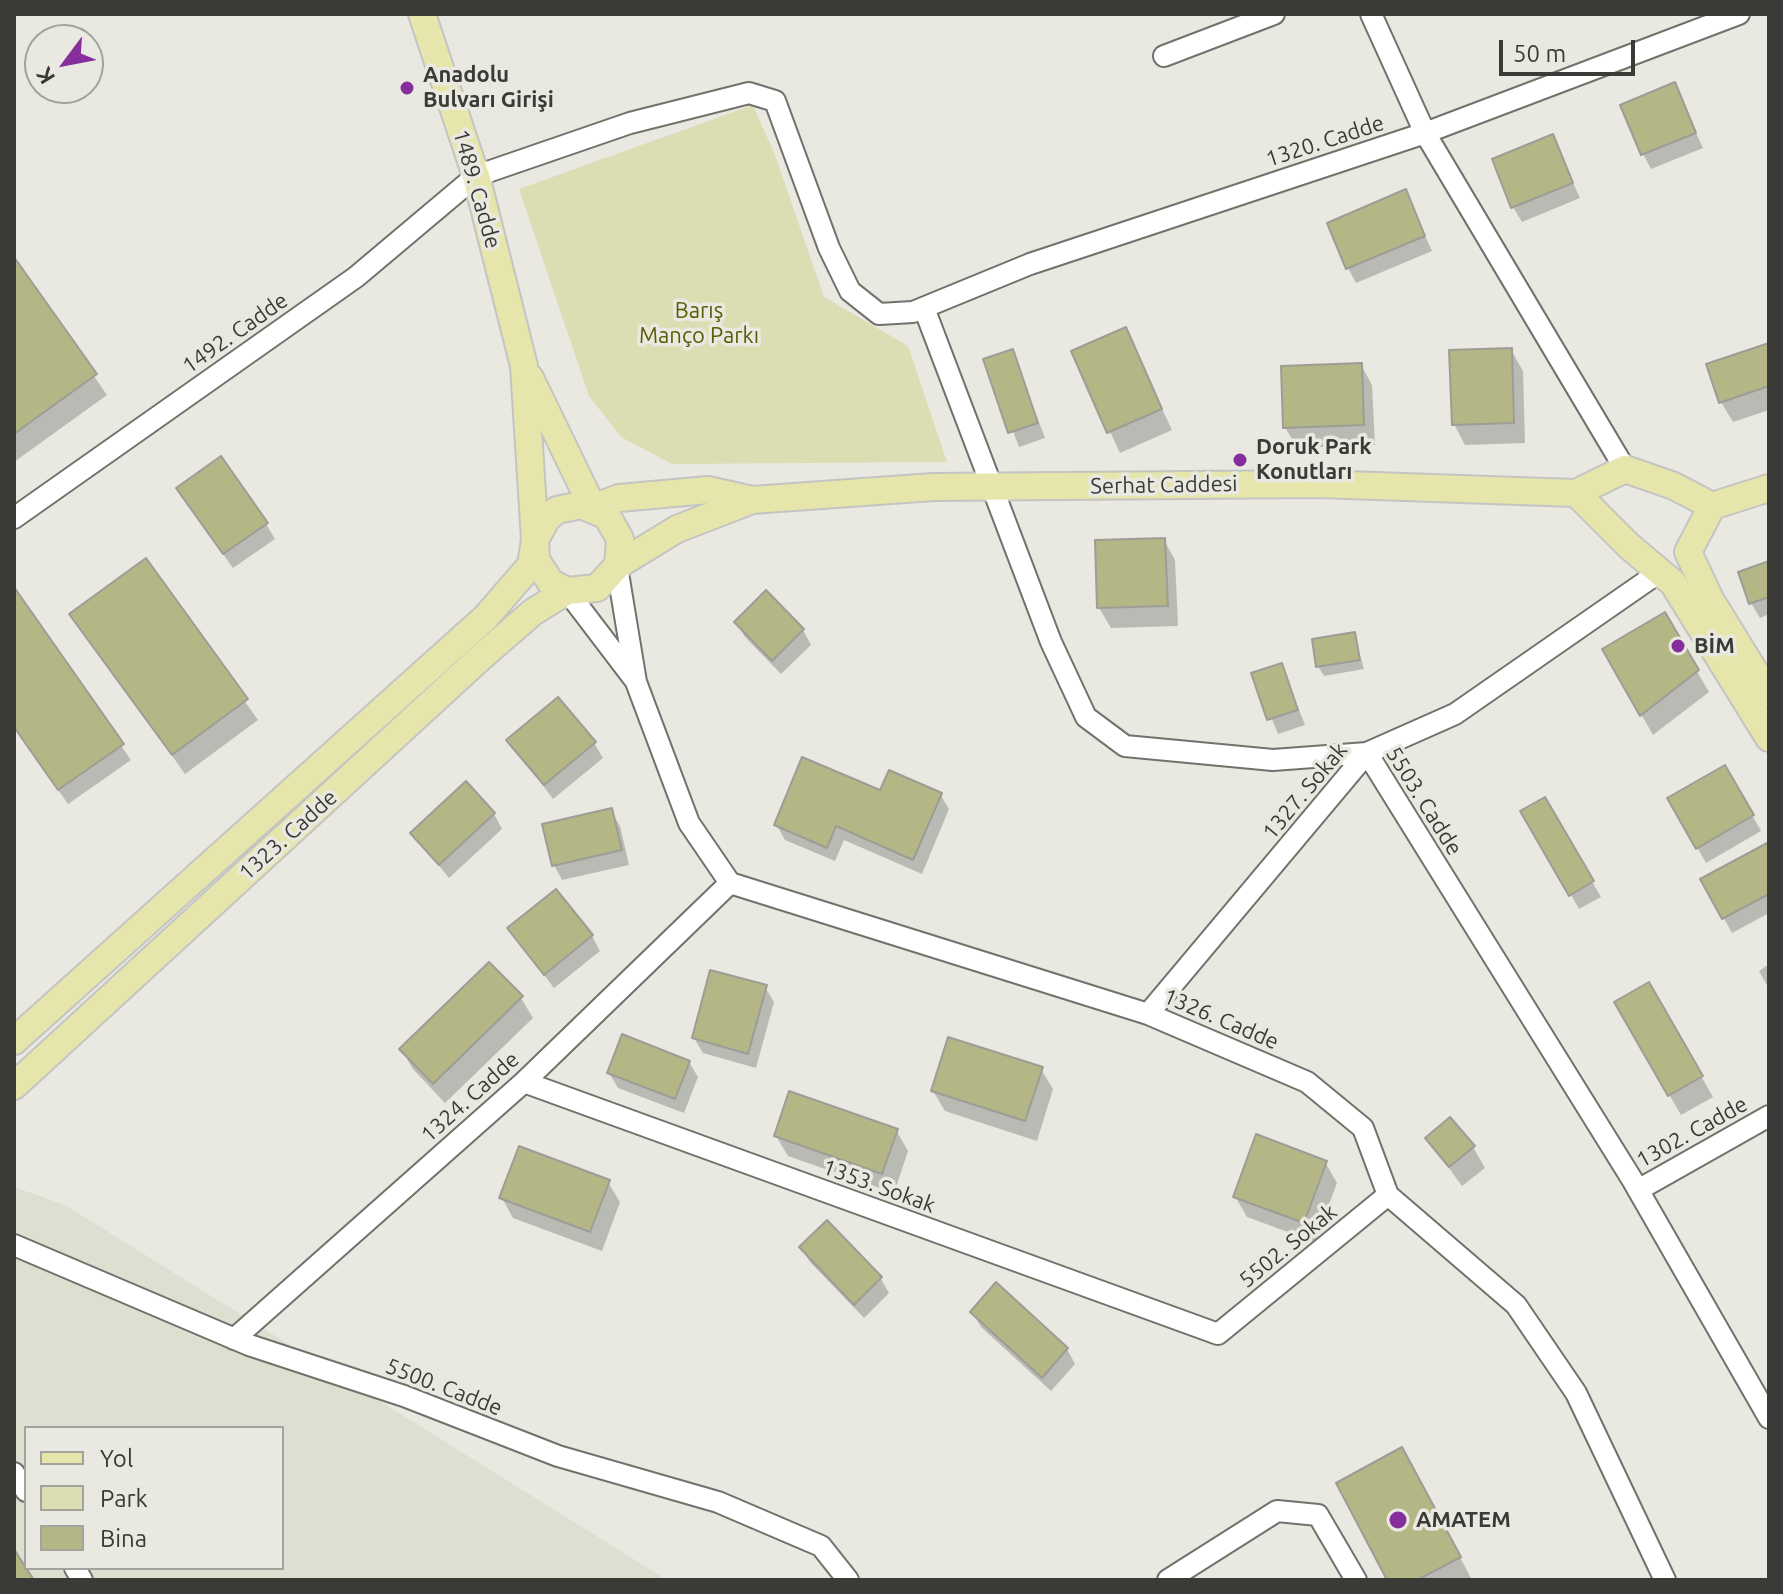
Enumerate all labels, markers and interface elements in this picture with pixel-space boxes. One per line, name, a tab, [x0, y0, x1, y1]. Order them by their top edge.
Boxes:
north arrow	[24, 24, 104, 104]
scale bar	[1503, 24, 1639, 74]
text: 50 m	[1513, 40, 1566, 67]
place label: Anadolu Bulvarı Girişi	[423, 62, 554, 114]
text: K	[30, 63, 59, 89]
marker: Anadolu Bulvarı Girişi	[398, 79, 416, 97]
street label: 1320. Cadde	[1263, 109, 1387, 173]
street label: 1489. Cadde	[447, 126, 507, 252]
street label: 1492. Cadde	[177, 287, 293, 379]
park label: Barış Manço Parkı	[639, 298, 759, 350]
place label: Doruk Park Konutları	[1256, 434, 1372, 486]
marker: Doruk Park Konutları	[1231, 451, 1249, 469]
street label: Serhat Caddesi	[1090, 471, 1238, 499]
place label: BİM	[1694, 633, 1735, 659]
marker: BİM	[1669, 637, 1687, 655]
street label: 1327. Sokak	[1257, 737, 1353, 845]
street label: 5503. Cadde	[1380, 742, 1468, 860]
street label: 1323. Cadde	[234, 784, 342, 886]
street label: 1326. Cadde	[1159, 983, 1283, 1055]
street label: 1324. Cadde	[416, 1046, 524, 1148]
street label: 1302. Cadde	[1632, 1091, 1752, 1173]
street label: 1353. Sokak	[819, 1153, 939, 1219]
street label: 5502. Sokak	[1234, 1199, 1342, 1293]
street label: 5500. Cadde	[382, 1353, 506, 1421]
legend	[24, 1426, 284, 1570]
text: Yol	[100, 1445, 133, 1472]
text: Park	[100, 1485, 148, 1512]
place label: AMATEM	[1416, 1507, 1511, 1533]
marker: AMATEM	[1387, 1509, 1409, 1531]
text: Bina	[100, 1525, 147, 1552]

